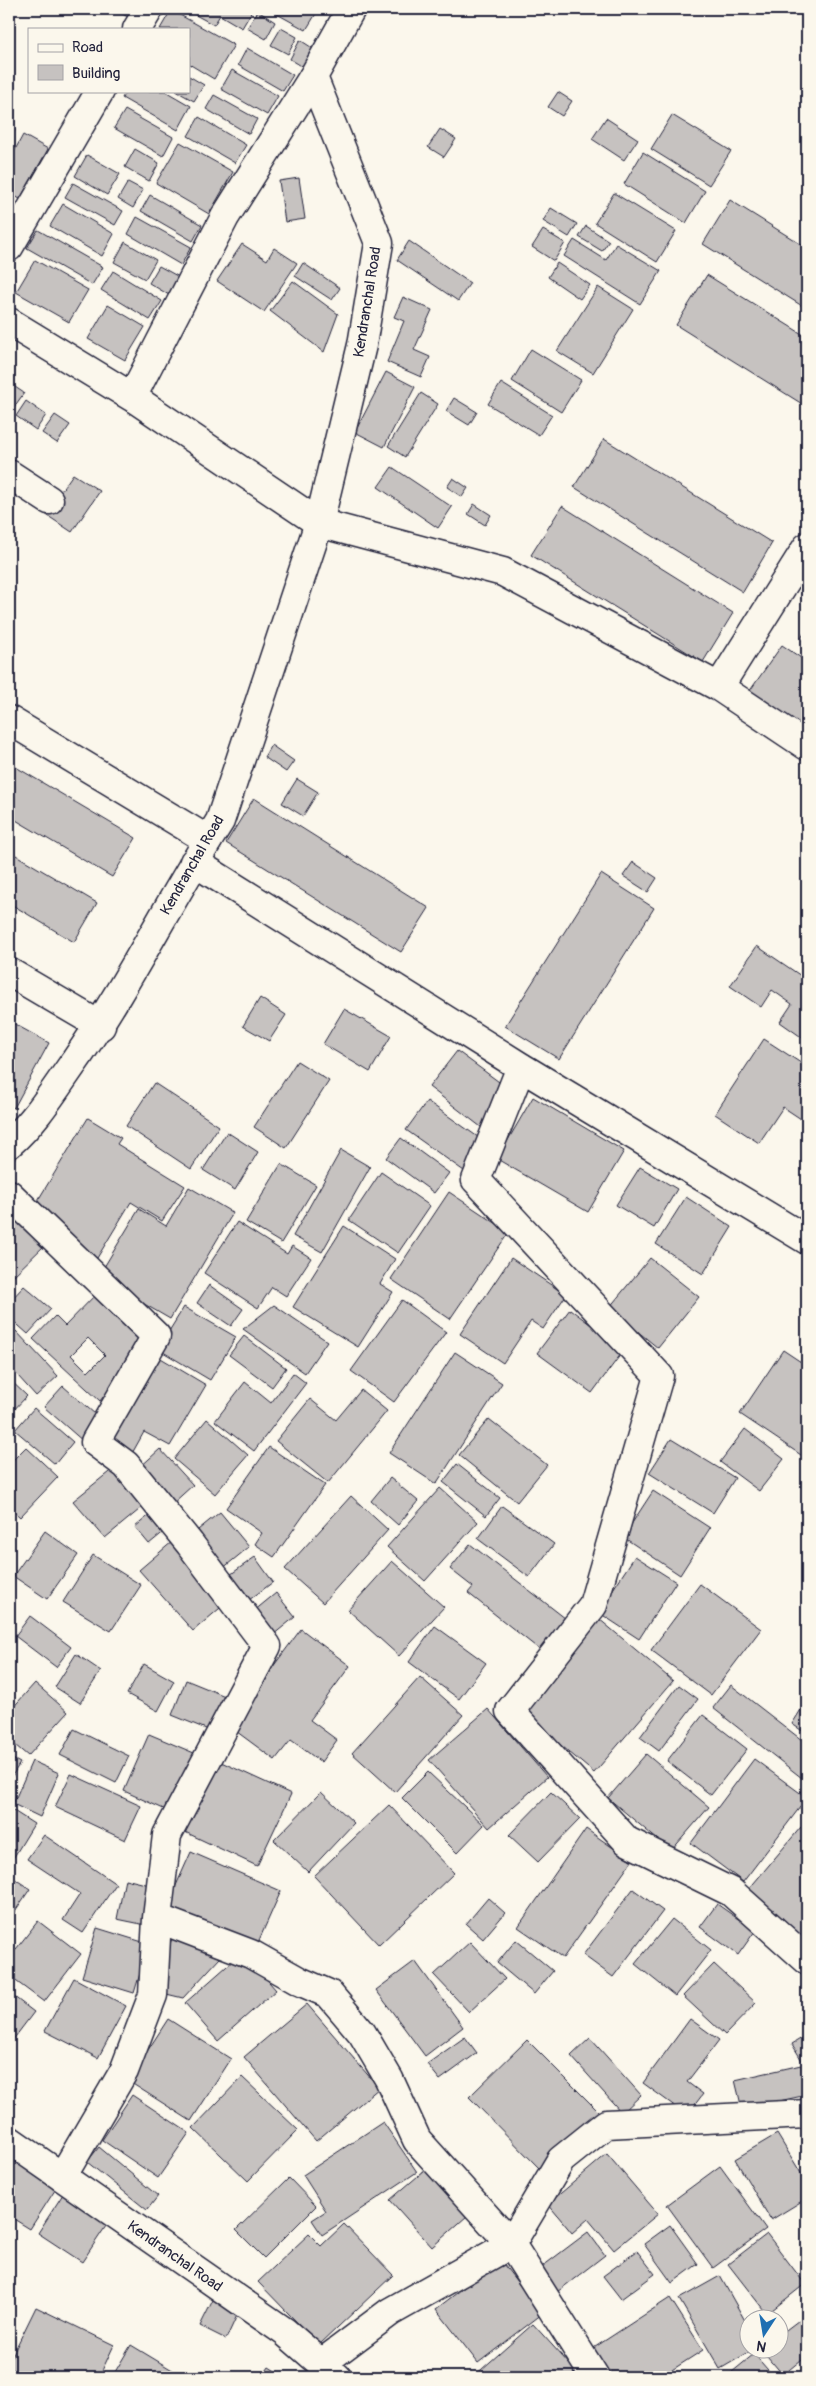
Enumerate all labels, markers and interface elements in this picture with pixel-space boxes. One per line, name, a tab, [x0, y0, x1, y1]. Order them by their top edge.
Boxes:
legend	[28, 28, 190, 92]
text: Road	[72, 38, 103, 57]
text: Building	[72, 64, 120, 83]
street label: Kendranchal Road	[349, 245, 386, 359]
street label: Kendranchal Road	[156, 812, 229, 918]
street label: Kendranchal Road	[123, 2217, 226, 2296]
north arrow	[738, 2308, 788, 2358]
text: N	[755, 2337, 768, 2356]

